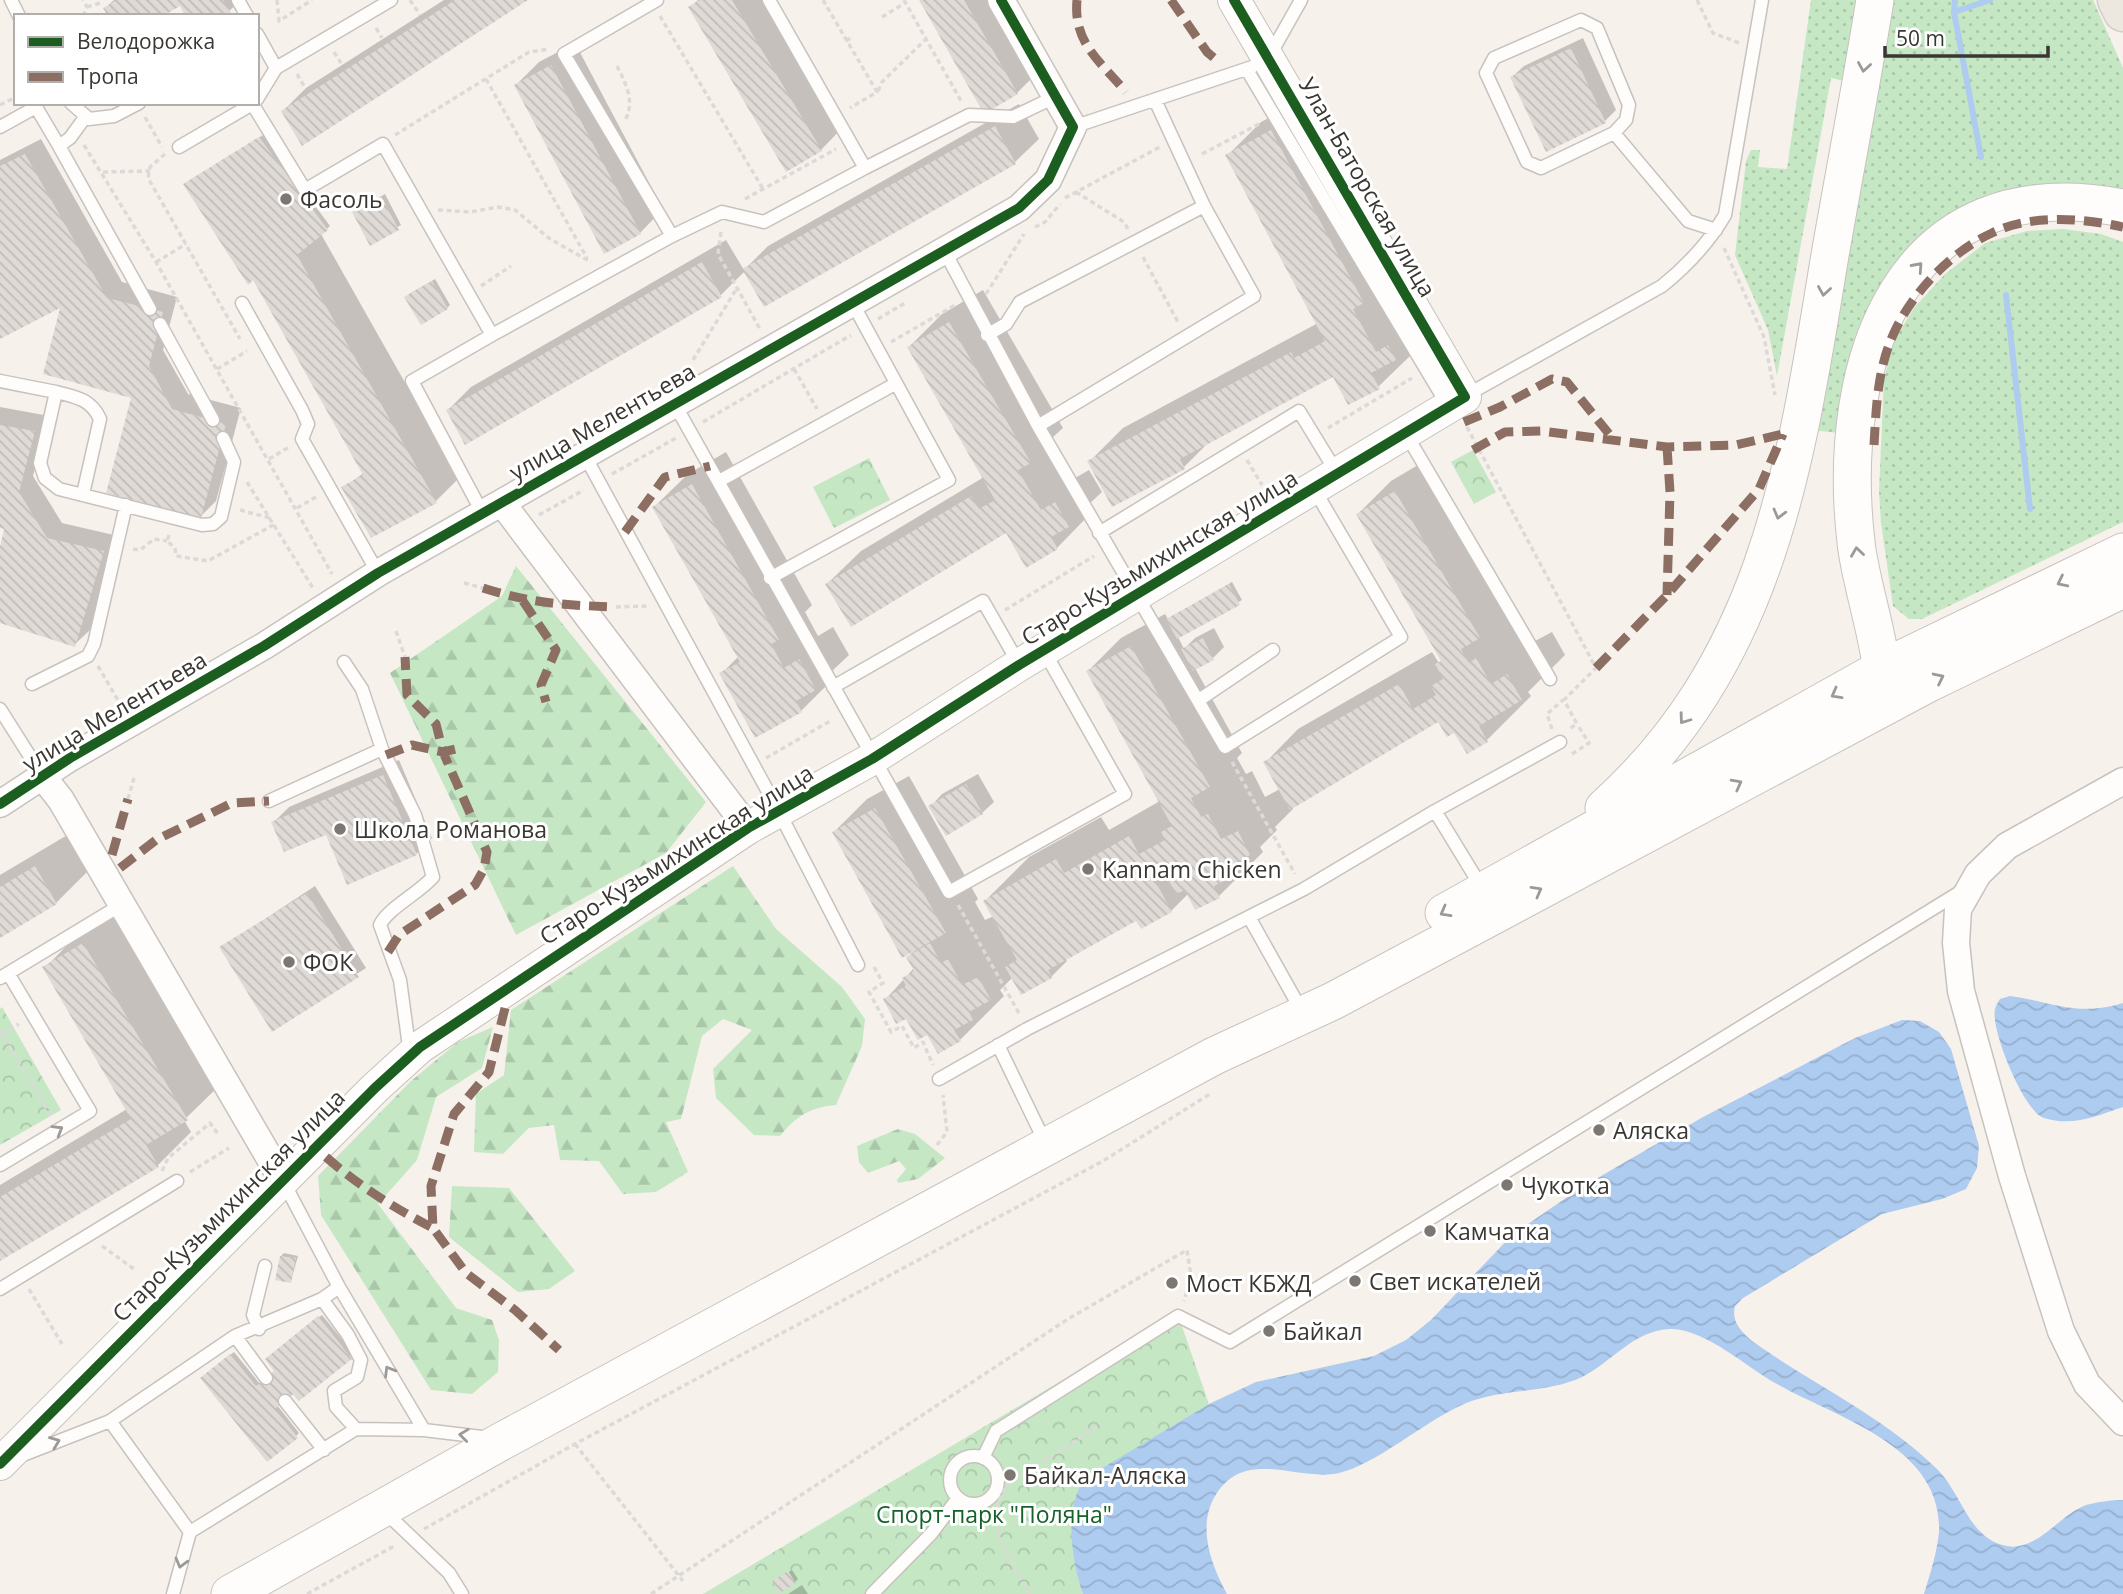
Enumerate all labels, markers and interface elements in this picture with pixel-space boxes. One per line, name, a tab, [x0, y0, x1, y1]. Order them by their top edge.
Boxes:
legend	[14, 14, 259, 105]
scale bar	[1885, 14, 2048, 58]
text: 50 m	[1896, 24, 1945, 52]
text: Велодорожка	[77, 27, 215, 55]
text: Тропа	[77, 62, 139, 90]
one-way arrow	[1857, 62, 1872, 73]
street label: Улан-Баторская улица	[1292, 71, 1444, 303]
place label: Фасоль	[300, 183, 383, 215]
marker: Фасоль	[278, 191, 294, 207]
one-way arrow	[1909, 262, 1922, 275]
one-way arrow	[1817, 286, 1832, 297]
street label: улица Мелентьева	[503, 355, 701, 487]
street label: Старо-Кузьмихинская улица	[1015, 462, 1303, 652]
one-way arrow	[1773, 508, 1787, 520]
one-way arrow	[1850, 546, 1865, 558]
one-way arrow	[2057, 573, 2069, 587]
street label: улица Мелентьева	[16, 643, 212, 779]
one-way arrow	[1932, 673, 1944, 687]
one-way arrow	[1831, 686, 1844, 699]
one-way arrow	[1679, 711, 1692, 724]
street label: Старо-Кузьмихинская улица	[533, 756, 819, 952]
one-way arrow	[1730, 779, 1742, 792]
place label: Школа Романова	[354, 813, 547, 845]
marker: Школа Романова	[332, 821, 348, 837]
place label: Kannam Chicken	[1102, 853, 1282, 885]
marker: Kannam Chicken	[1080, 861, 1096, 877]
one-way arrow	[1529, 886, 1542, 899]
one-way arrow	[1440, 904, 1452, 917]
place label: ФОК	[303, 946, 354, 978]
marker: ФОК	[281, 954, 297, 970]
street label: Старо-Кузьмихинская улица	[105, 1082, 351, 1328]
place label: Аляска	[1613, 1114, 1689, 1146]
marker: Аляска	[1591, 1122, 1607, 1138]
one-way arrow	[51, 1125, 64, 1138]
place label: Чукотка	[1521, 1169, 1610, 1201]
marker: Чукотка	[1499, 1177, 1515, 1193]
place label: Камчатка	[1444, 1215, 1550, 1247]
marker: Камчатка	[1422, 1223, 1438, 1239]
place label: Свет искателей	[1369, 1265, 1541, 1297]
place label: Мост КБЖД	[1186, 1267, 1312, 1299]
marker: Свет искателей	[1347, 1273, 1363, 1289]
marker: Мост КБЖД	[1164, 1275, 1180, 1291]
place label: Байкал	[1283, 1315, 1362, 1347]
marker: Байкал	[1261, 1323, 1277, 1339]
one-way arrow	[384, 1366, 397, 1379]
one-way arrow	[458, 1428, 470, 1443]
one-way arrow	[49, 1437, 61, 1451]
place label: Байкал-Аляска	[1024, 1459, 1187, 1491]
marker: Байкал-Аляска	[1002, 1467, 1018, 1483]
park label: Спорт-парк "Поляна"	[876, 1498, 1112, 1530]
one-way arrow	[175, 1557, 189, 1569]

